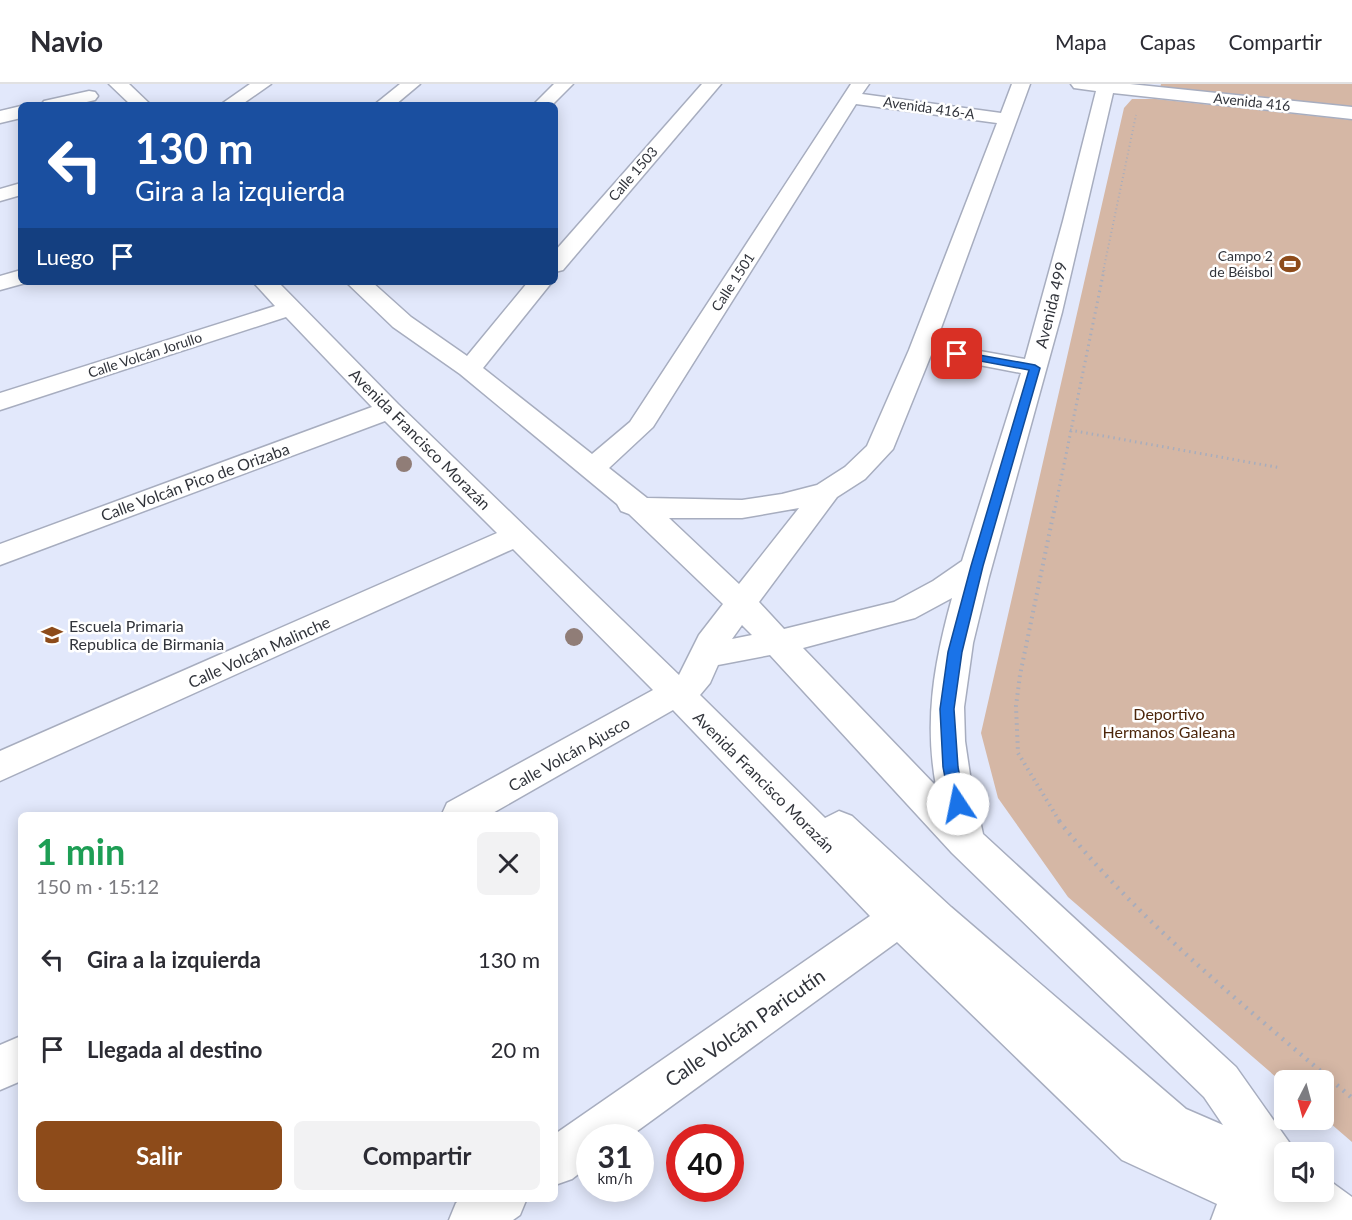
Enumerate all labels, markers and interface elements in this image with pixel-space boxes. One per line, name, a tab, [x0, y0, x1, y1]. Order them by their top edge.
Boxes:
text: Navio	[30, 24, 103, 58]
text: Mapa	[1055, 29, 1107, 54]
text: Capas	[1140, 29, 1196, 54]
text: Compartir	[1229, 29, 1322, 54]
street label: Avenida 416	[1213, 89, 1291, 114]
street label: Avenida 416-A	[882, 93, 976, 122]
text: 130 m	[135, 123, 253, 173]
icon: left	[36, 126, 114, 204]
street label: Calle 1503	[604, 143, 661, 204]
text: Gira a la izquierda	[135, 174, 345, 207]
icon: arrive	[106, 240, 139, 273]
text: Luego	[36, 243, 94, 270]
place label: Campo 2 de Béisbol	[1209, 247, 1273, 280]
street label: Calle 1501	[707, 249, 758, 314]
sports icon: Campo 2 de Béisbol	[1278, 252, 1302, 276]
street label: Avenida 499	[1031, 260, 1070, 350]
street label: Calle Volcán Jorullo	[86, 328, 204, 381]
pin	[931, 328, 982, 379]
icon: arrive	[940, 337, 973, 370]
street label: Avenida Francisco Morazán	[346, 364, 495, 513]
street label: Calle Volcán Pico de Orizaba	[98, 439, 292, 525]
street label: Calle Volcán Malinche	[185, 612, 333, 691]
place label: Escuela Primaria Republica de Birmania	[69, 616, 224, 653]
school or university icon: Escuela Primaria Republica de Birmania	[40, 623, 64, 647]
park label: Deportivo Hermanos Galeana	[1102, 704, 1236, 741]
street label: Avenida Francisco Morazán	[690, 707, 839, 856]
street label: Calle Volcán Ajusco	[505, 712, 633, 795]
position arrow	[926, 772, 990, 836]
text: 1 min	[36, 829, 125, 873]
button: close	[477, 832, 540, 895]
text: 150 m · 15:12	[36, 874, 159, 898]
icon: left	[36, 943, 69, 976]
text: Gira a la izquierda	[87, 946, 261, 973]
text: 130 m	[478, 946, 540, 973]
street label: Calle Volcán Paricutín	[660, 963, 829, 1091]
icon: arrive	[36, 1033, 69, 1066]
text: Llegada al destino	[87, 1036, 263, 1063]
text: 20 m	[491, 1036, 540, 1063]
north arrow	[1274, 1070, 1334, 1130]
map controls	[1274, 1070, 1334, 1202]
button: Salir	[36, 1121, 282, 1190]
button: Compartir	[294, 1121, 540, 1190]
speed limit sign: 40	[666, 1124, 744, 1202]
text: 31	[598, 1138, 632, 1174]
button: sound	[1274, 1142, 1334, 1202]
text: km/h	[597, 1169, 633, 1187]

